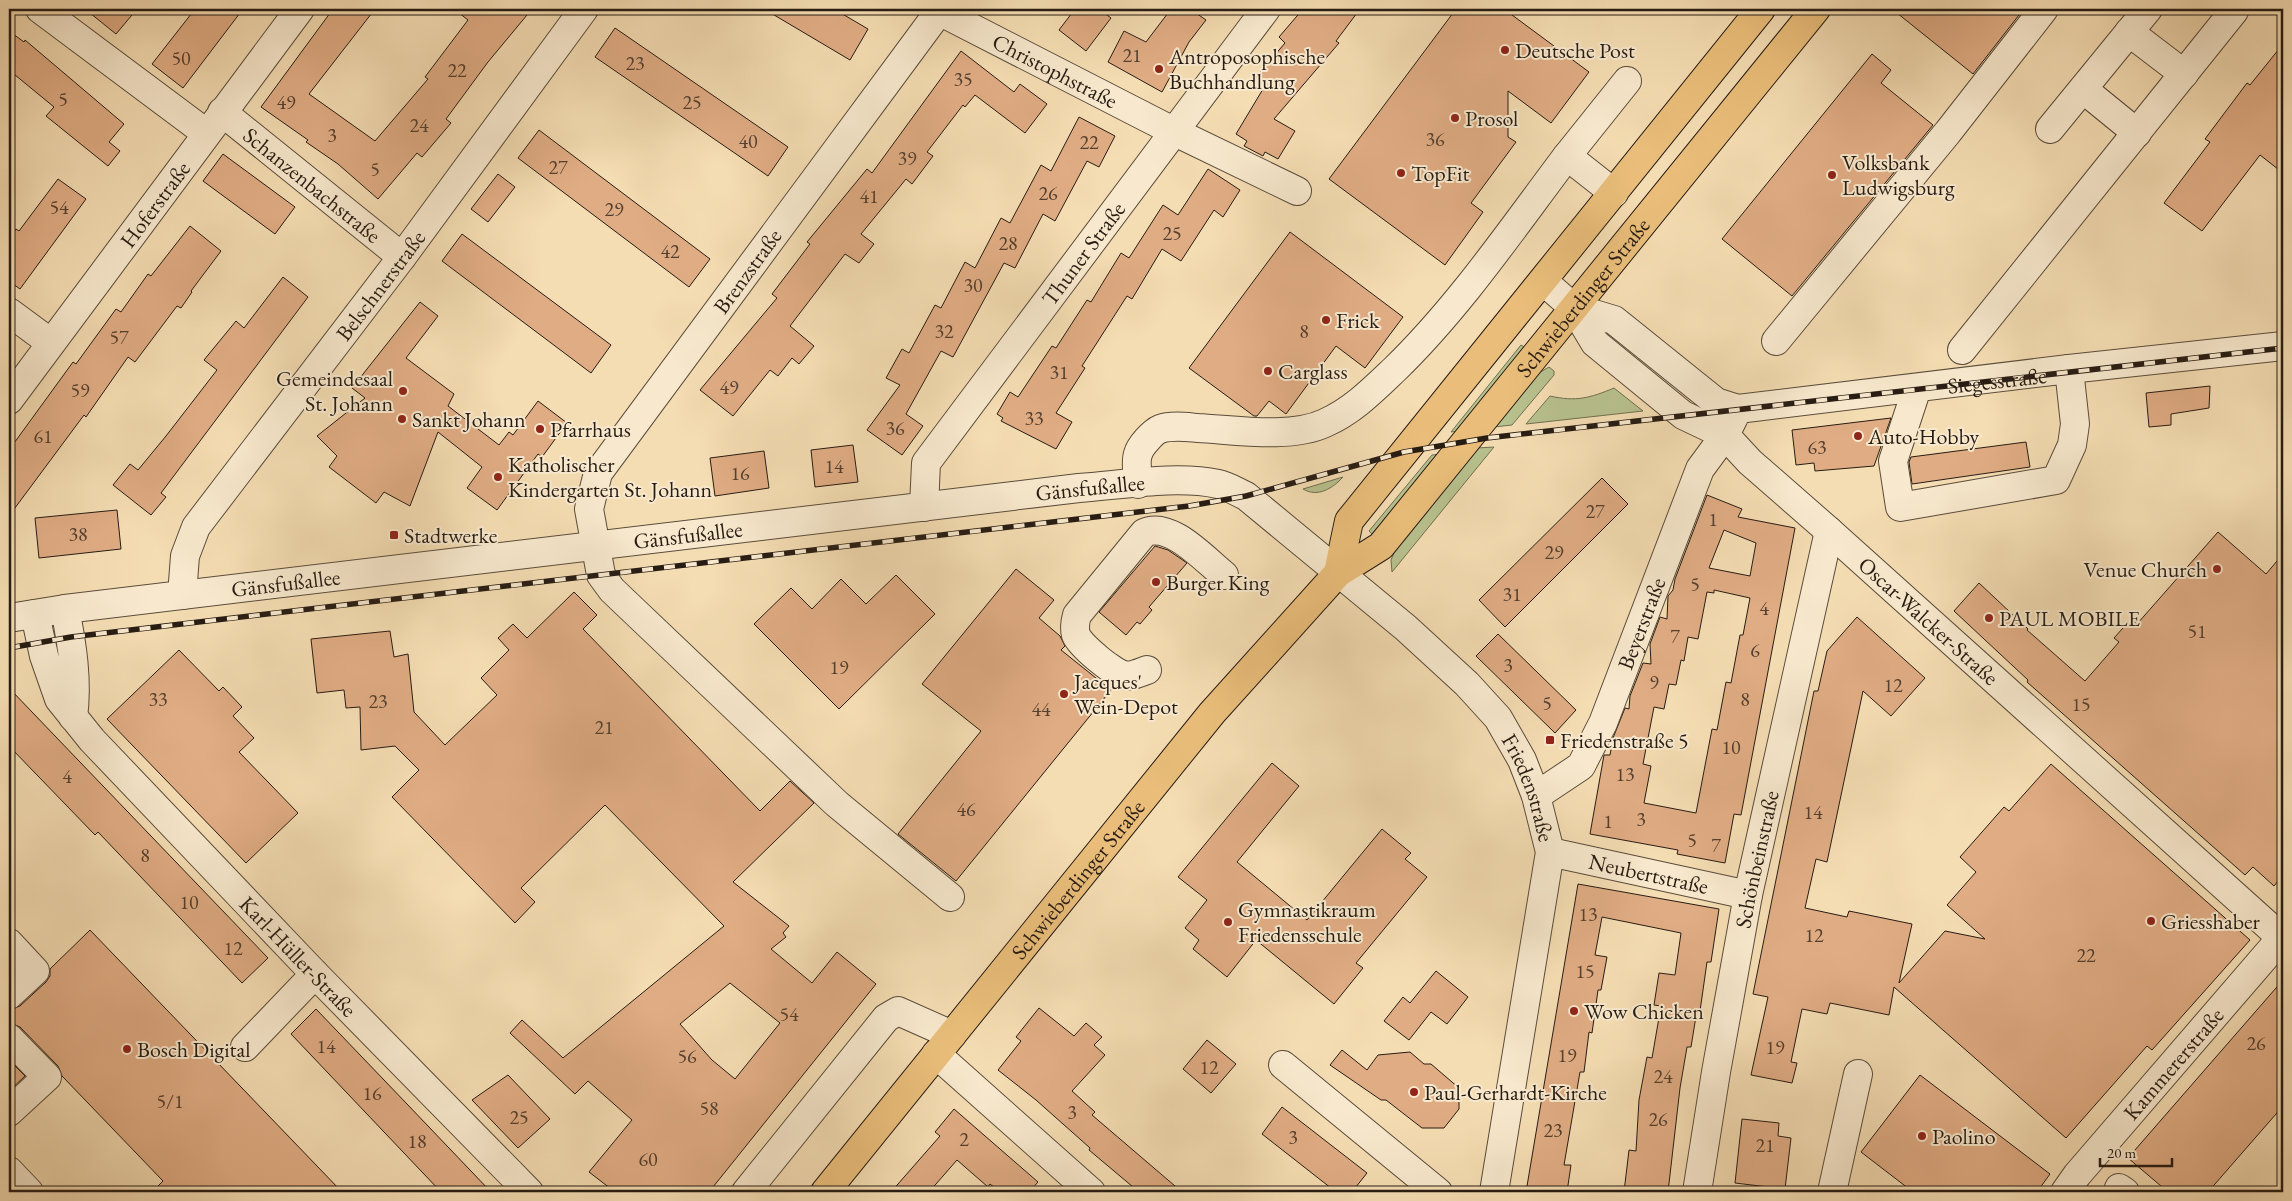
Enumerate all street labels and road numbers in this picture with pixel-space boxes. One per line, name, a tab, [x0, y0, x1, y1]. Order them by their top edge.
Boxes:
street label: Christophstraße	[987, 27, 1123, 115]
street label: Schanzenbachstraße	[237, 121, 387, 250]
street label: Hoferstraße	[113, 155, 197, 254]
street label: Thuner Straße	[1035, 196, 1132, 311]
street label: Schwieberdinger Straße	[1509, 211, 1657, 383]
street label: Brenzstraße	[707, 223, 788, 320]
street label: Belschnerstraße	[329, 224, 432, 347]
street label: Siegesstraße	[1946, 361, 2049, 401]
street label: Gänsfußallee	[1034, 468, 1146, 508]
street label: Gänsfußallee	[632, 514, 744, 556]
street label: Oscar-Walcker-Straße	[1852, 550, 2005, 692]
street label: Gänsfußallee	[230, 562, 342, 604]
street label: Beyerstraße	[1611, 573, 1672, 674]
street label: Friedenstraße	[1495, 728, 1561, 845]
street label: Schönbeinstraße	[1728, 788, 1786, 930]
street label: Schwieberdinger Straße	[1005, 793, 1152, 966]
street label: Neubertstraße	[1586, 847, 1712, 901]
street label: Karl-Hüller-Straße	[233, 890, 363, 1024]
street label: Kammererstraße	[2117, 1001, 2230, 1126]

